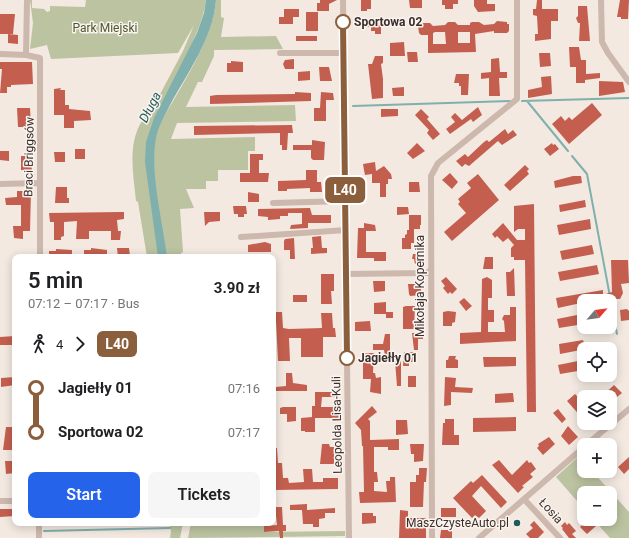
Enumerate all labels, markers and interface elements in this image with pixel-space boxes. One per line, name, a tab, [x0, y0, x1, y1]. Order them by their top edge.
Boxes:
marker: Sportowa 02	[335, 14, 351, 30]
place label: Sportowa 02	[354, 15, 422, 29]
park label: Park Miejski	[73, 21, 138, 35]
water label: Długa	[136, 89, 164, 125]
street label: Braci Briggsów	[21, 117, 37, 197]
line badge: L40	[322, 177, 368, 203]
text: L40	[333, 182, 357, 198]
street label: Mikołaja Kopernika	[413, 235, 427, 337]
text: 5 min	[28, 268, 83, 293]
text: 3.90 zł	[214, 279, 260, 297]
north arrow	[577, 294, 617, 334]
map controls	[577, 294, 617, 526]
text: 07:12 – 07:17 · Bus	[28, 296, 140, 311]
icon: walk	[28, 333, 50, 355]
icon: forward	[69, 333, 91, 355]
text: L40	[105, 336, 129, 352]
text: 4	[56, 337, 63, 352]
button: locate	[577, 342, 617, 382]
marker: Jagiełły 01	[339, 350, 355, 366]
place label: Jagiełły 01	[358, 351, 418, 365]
street label: Leopolda Lisa-Kuli	[329, 376, 345, 474]
text: Jagiełły 01	[58, 379, 133, 397]
text: 07:16	[228, 381, 260, 396]
button: layers	[577, 390, 617, 430]
text: Sportowa 02	[58, 423, 143, 441]
text: 07:17	[228, 425, 260, 440]
button: +	[577, 438, 617, 478]
button: Start	[28, 472, 140, 518]
button: Tickets	[148, 472, 260, 518]
button: −	[577, 486, 617, 526]
street label: Łosia	[536, 496, 566, 526]
place label: MaszCzysteAuto.pl	[406, 516, 509, 530]
marker: MaszCzysteAuto.pl	[512, 518, 522, 528]

